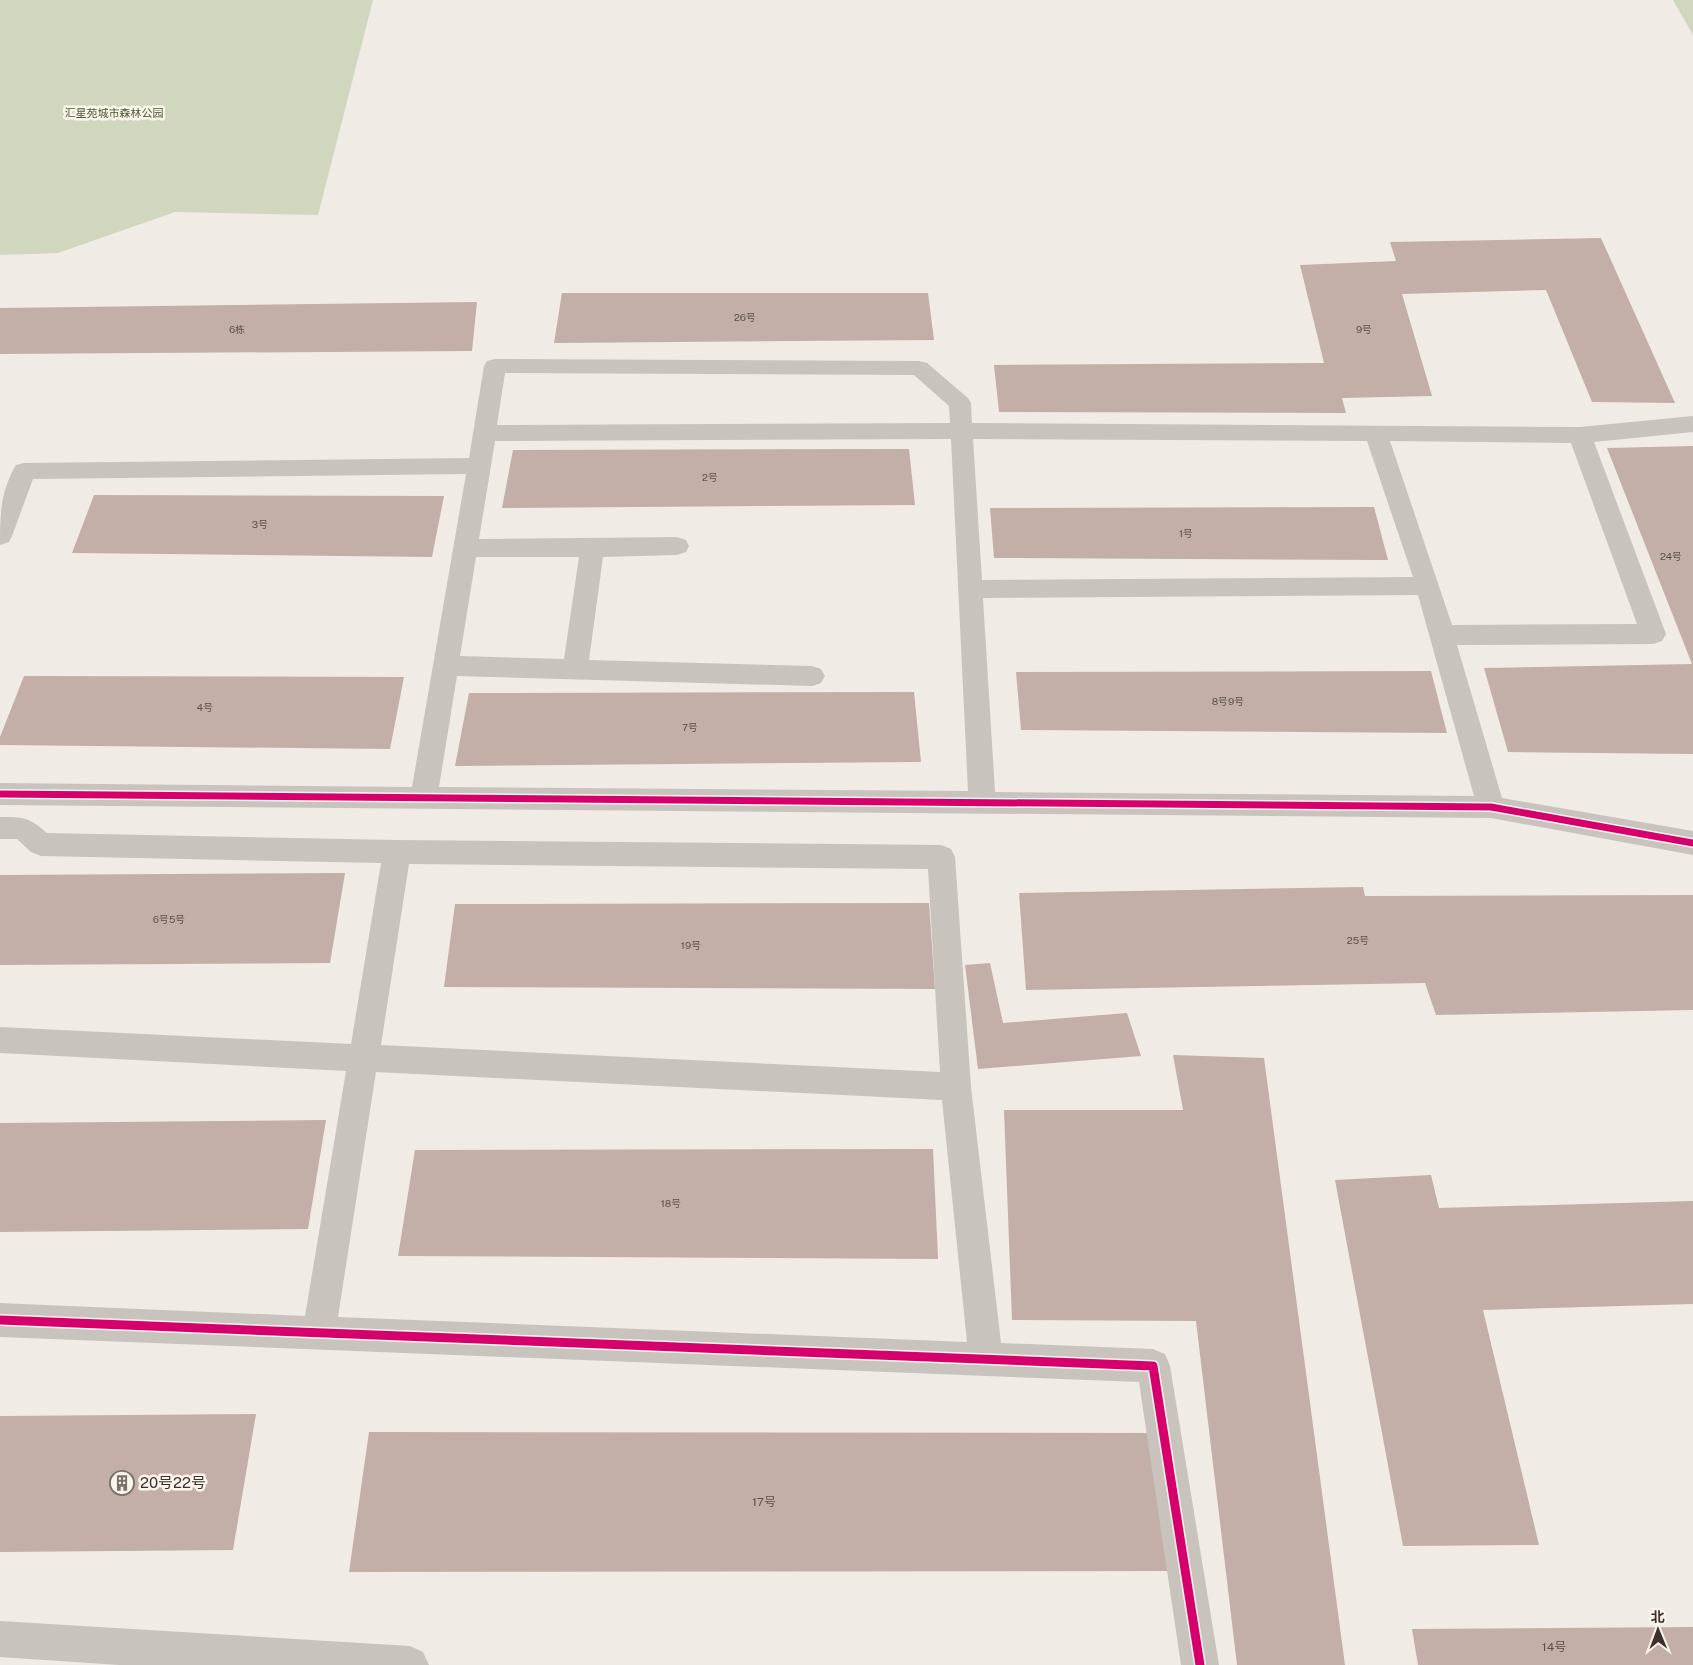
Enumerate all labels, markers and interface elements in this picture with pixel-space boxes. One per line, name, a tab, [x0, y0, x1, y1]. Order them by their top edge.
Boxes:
park label: 汇星苑城市森林公园	[65, 107, 164, 119]
house number: 26号	[734, 311, 756, 323]
house number: 6栋	[229, 323, 245, 335]
house number: 9号	[1356, 323, 1372, 335]
house number: 2号	[702, 471, 718, 483]
house number: 3号	[252, 518, 268, 530]
house number: 1号	[1179, 527, 1193, 539]
house number: 24号	[1660, 550, 1682, 562]
house number: 8号9号	[1212, 695, 1244, 707]
house number: 4号	[197, 701, 213, 713]
house number: 7号	[682, 721, 698, 733]
house number: 6号5号	[153, 913, 185, 925]
house number: 25号	[1347, 934, 1369, 946]
house number: 19号	[681, 939, 701, 951]
house number: 18号	[661, 1197, 681, 1209]
building icon: 20号22号	[109, 1470, 135, 1496]
place label: 20号22号	[140, 1474, 206, 1491]
house number: 17号	[752, 1495, 776, 1509]
north arrow	[1633, 1605, 1683, 1655]
text: 北	[1651, 1609, 1665, 1625]
house number: 14号	[1542, 1640, 1566, 1654]

